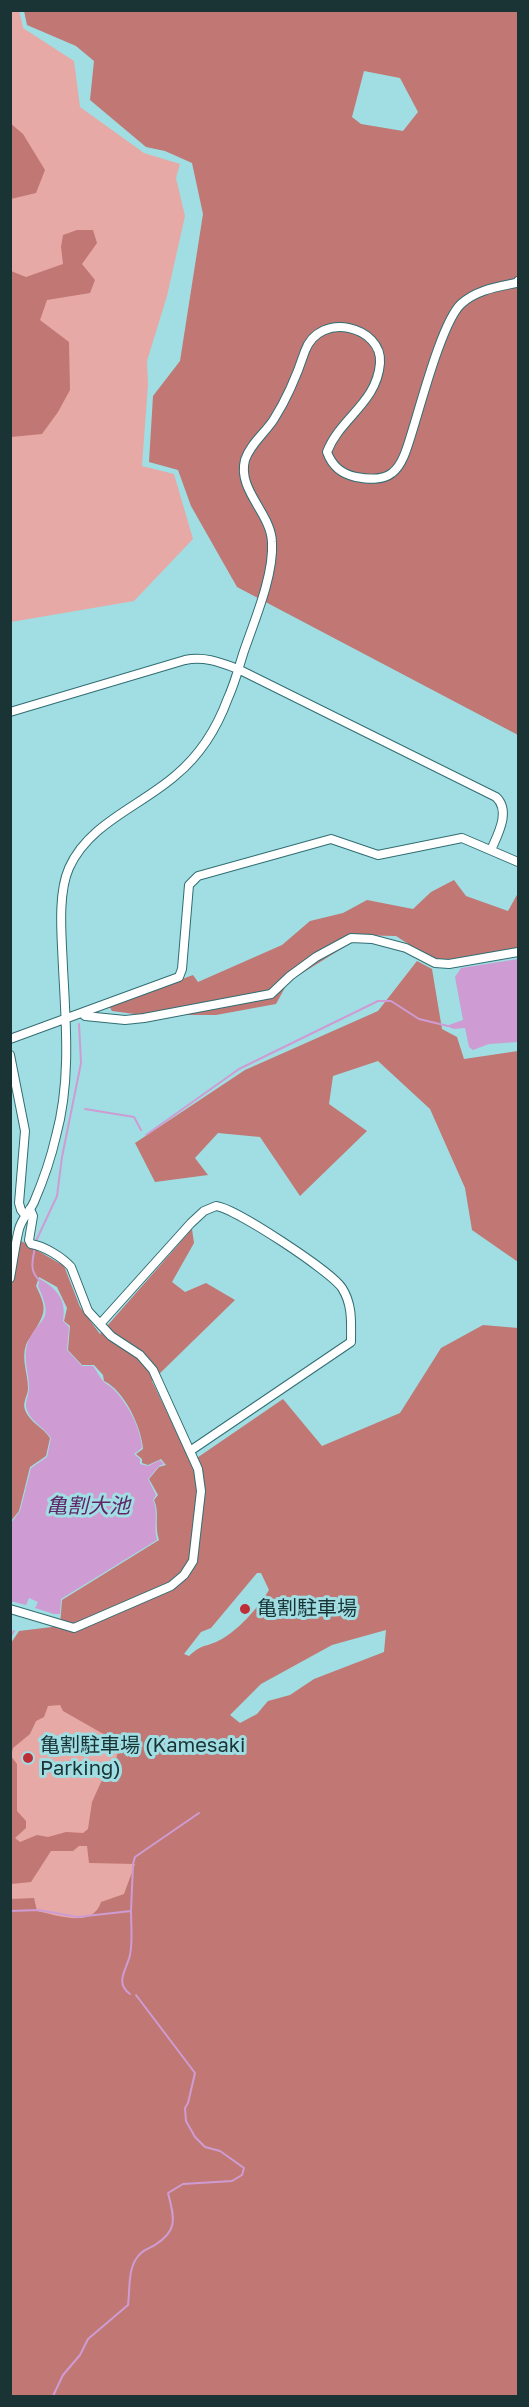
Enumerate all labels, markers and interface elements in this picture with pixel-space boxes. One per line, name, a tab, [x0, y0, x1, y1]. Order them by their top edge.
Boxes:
water label: 亀割大池	[46, 1493, 130, 1519]
place label: 亀割駐車場	[257, 1597, 357, 1621]
marker: 亀割駐車場	[238, 1602, 252, 1616]
place label: 亀割駐車場 (Kamesaki Parking)	[40, 1734, 245, 1781]
marker: 亀割駐車場 (Kamesaki Parking)	[21, 1751, 35, 1765]

